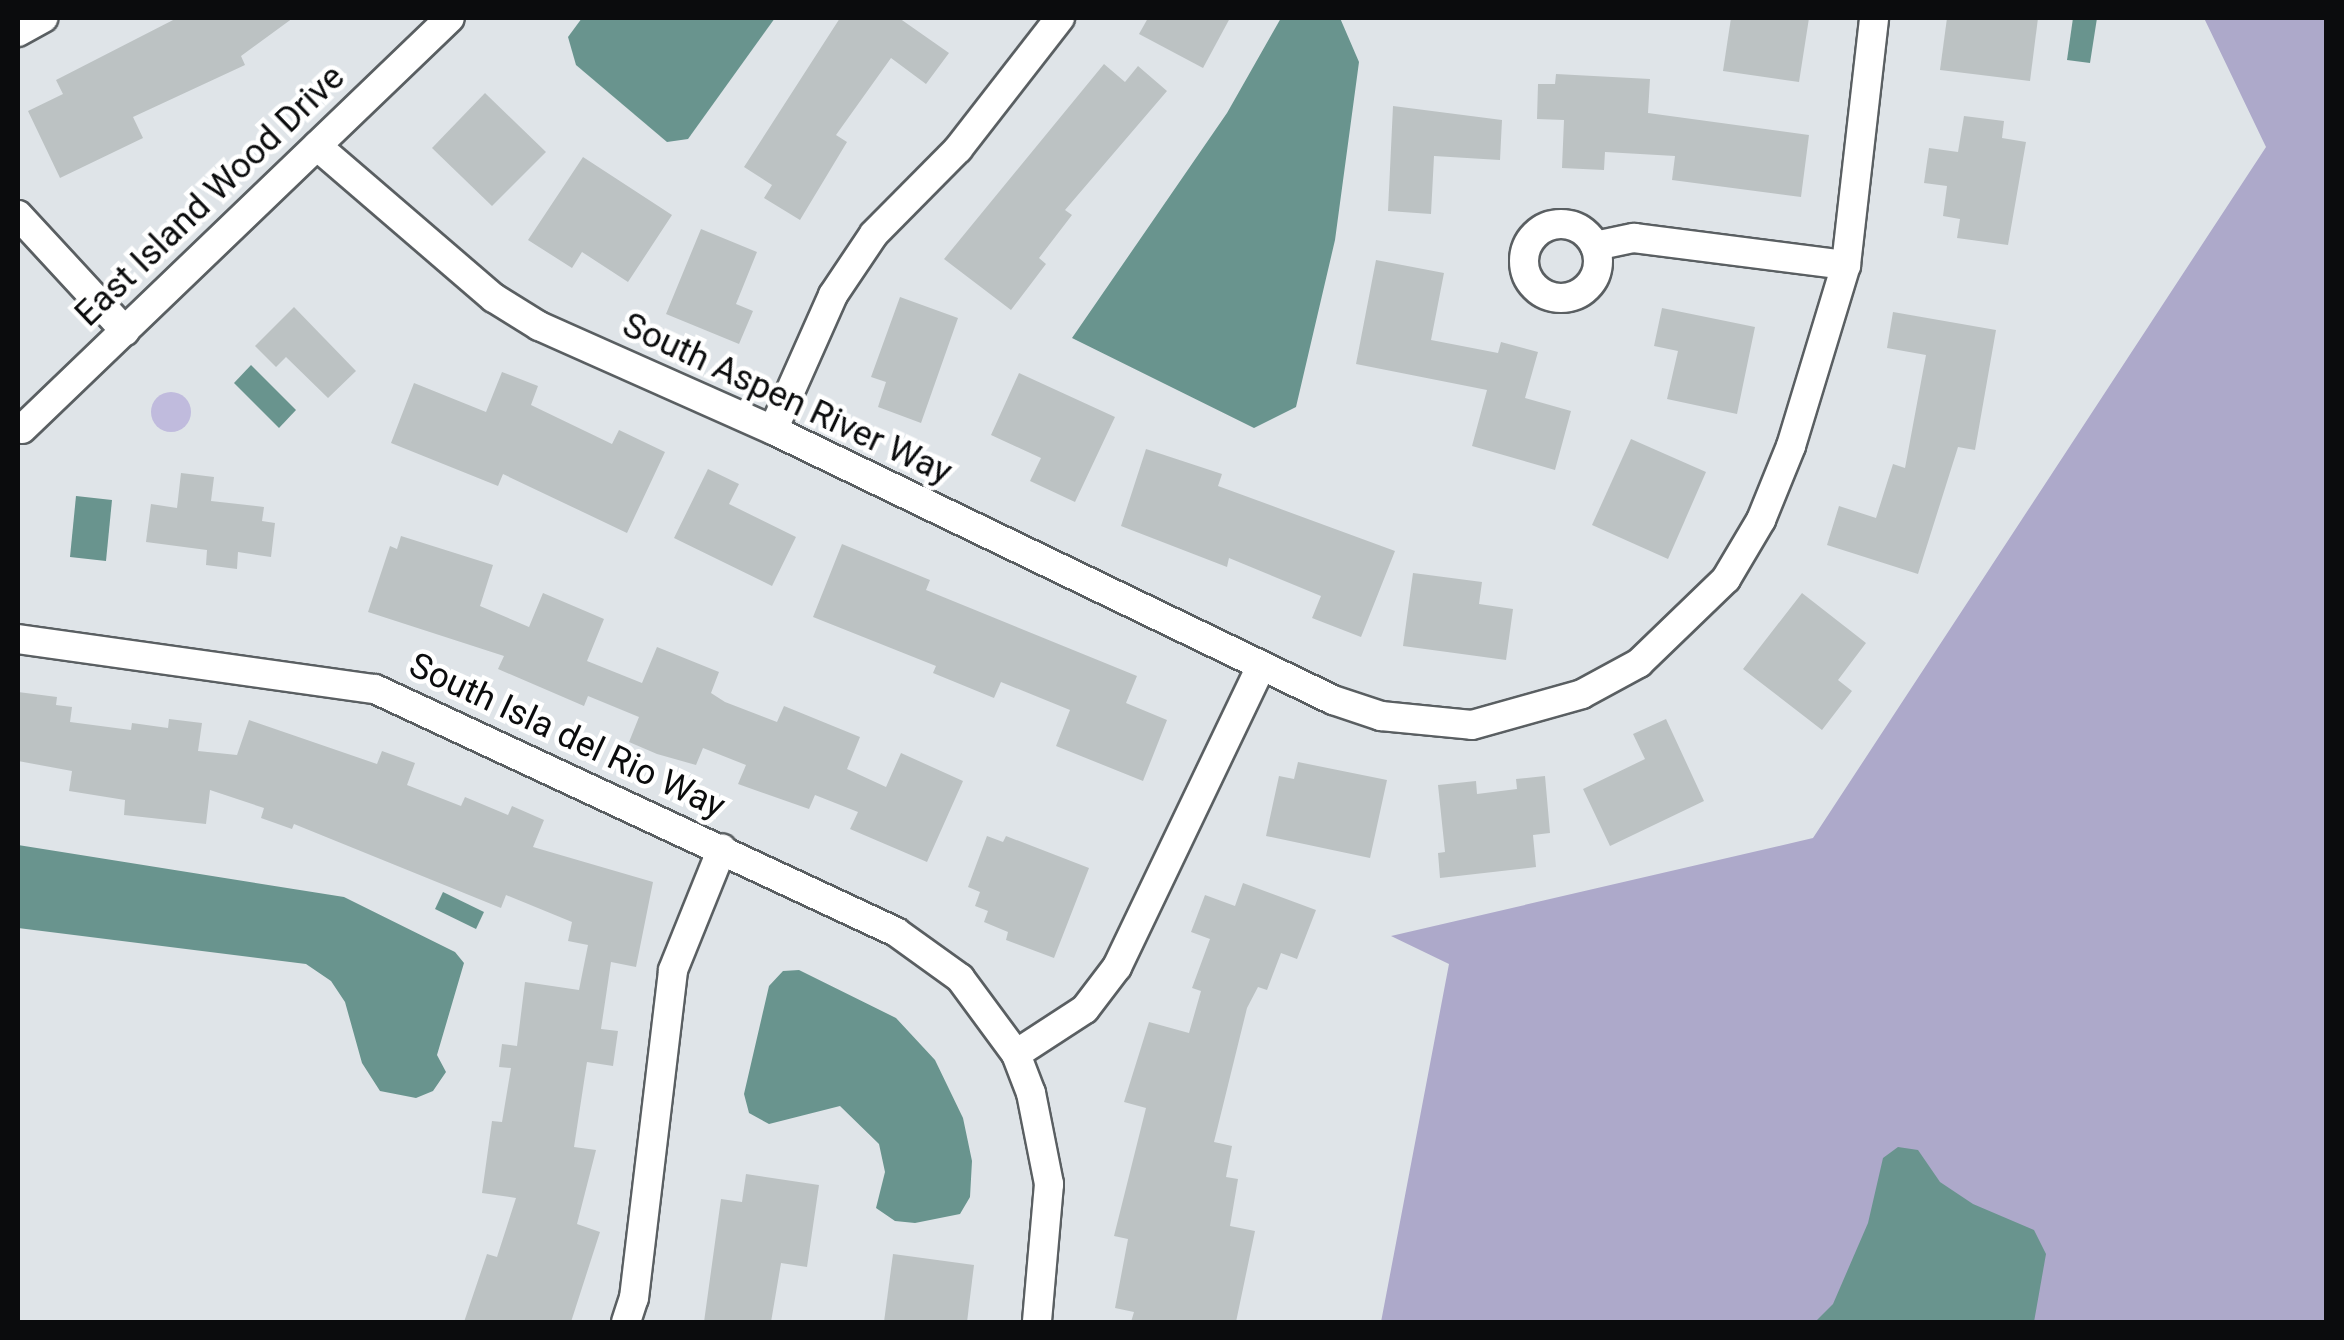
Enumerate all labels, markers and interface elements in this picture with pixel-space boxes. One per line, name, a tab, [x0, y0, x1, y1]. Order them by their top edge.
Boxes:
street label: East Island Wood Drive	[67, 57, 353, 335]
street label: South Aspen River Way	[616, 304, 958, 494]
street label: South Isla del Rio Way	[403, 644, 731, 828]

